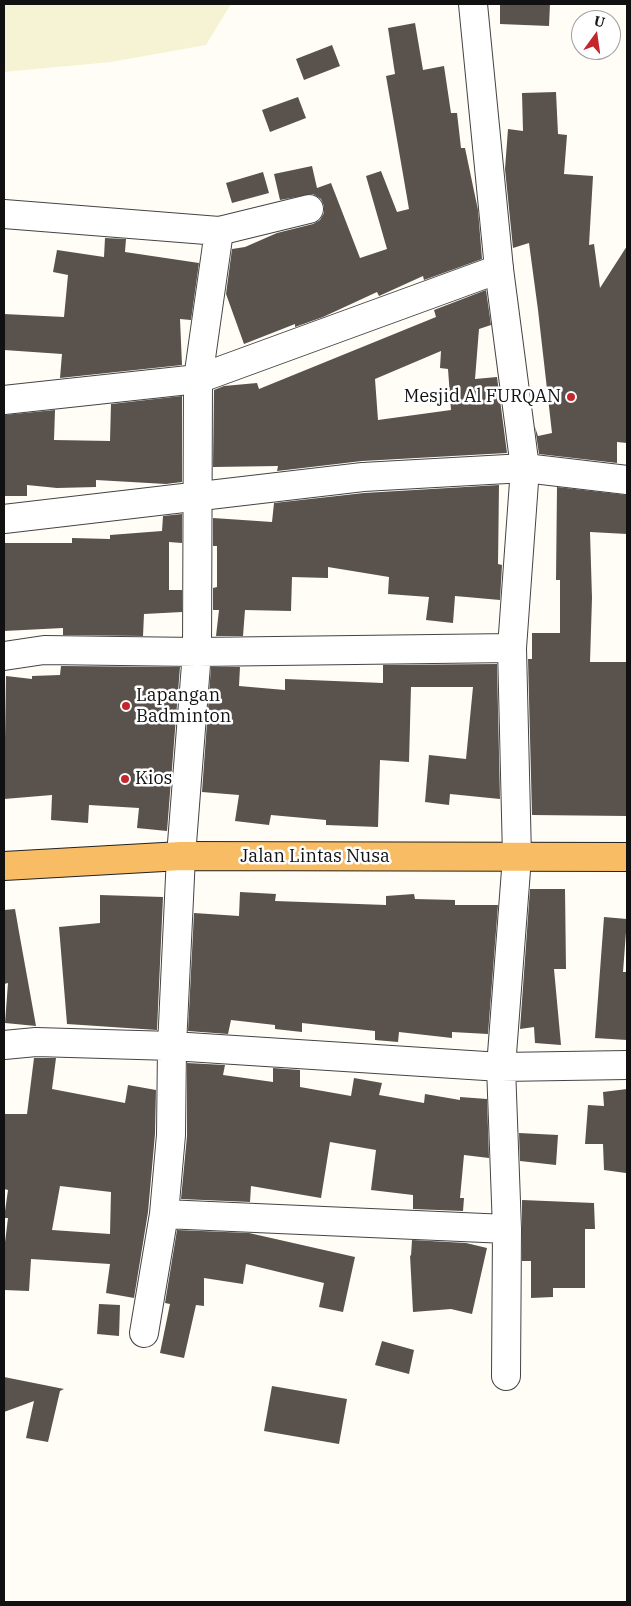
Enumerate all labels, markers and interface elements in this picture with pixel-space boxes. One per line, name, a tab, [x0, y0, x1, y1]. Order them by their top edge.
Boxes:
north arrow	[571, 10, 621, 60]
text: U	[592, 11, 607, 31]
place label: Mesjid Al FURQAN	[404, 386, 561, 408]
marker: Mesjid Al FURQAN	[565, 391, 577, 403]
place label: Lapangan Badminton	[136, 685, 231, 728]
marker: Lapangan Badminton	[120, 700, 132, 712]
place label: Kios	[135, 768, 172, 790]
marker: Kios	[119, 773, 131, 785]
street label: Jalan Lintas Nusa	[240, 846, 390, 868]

